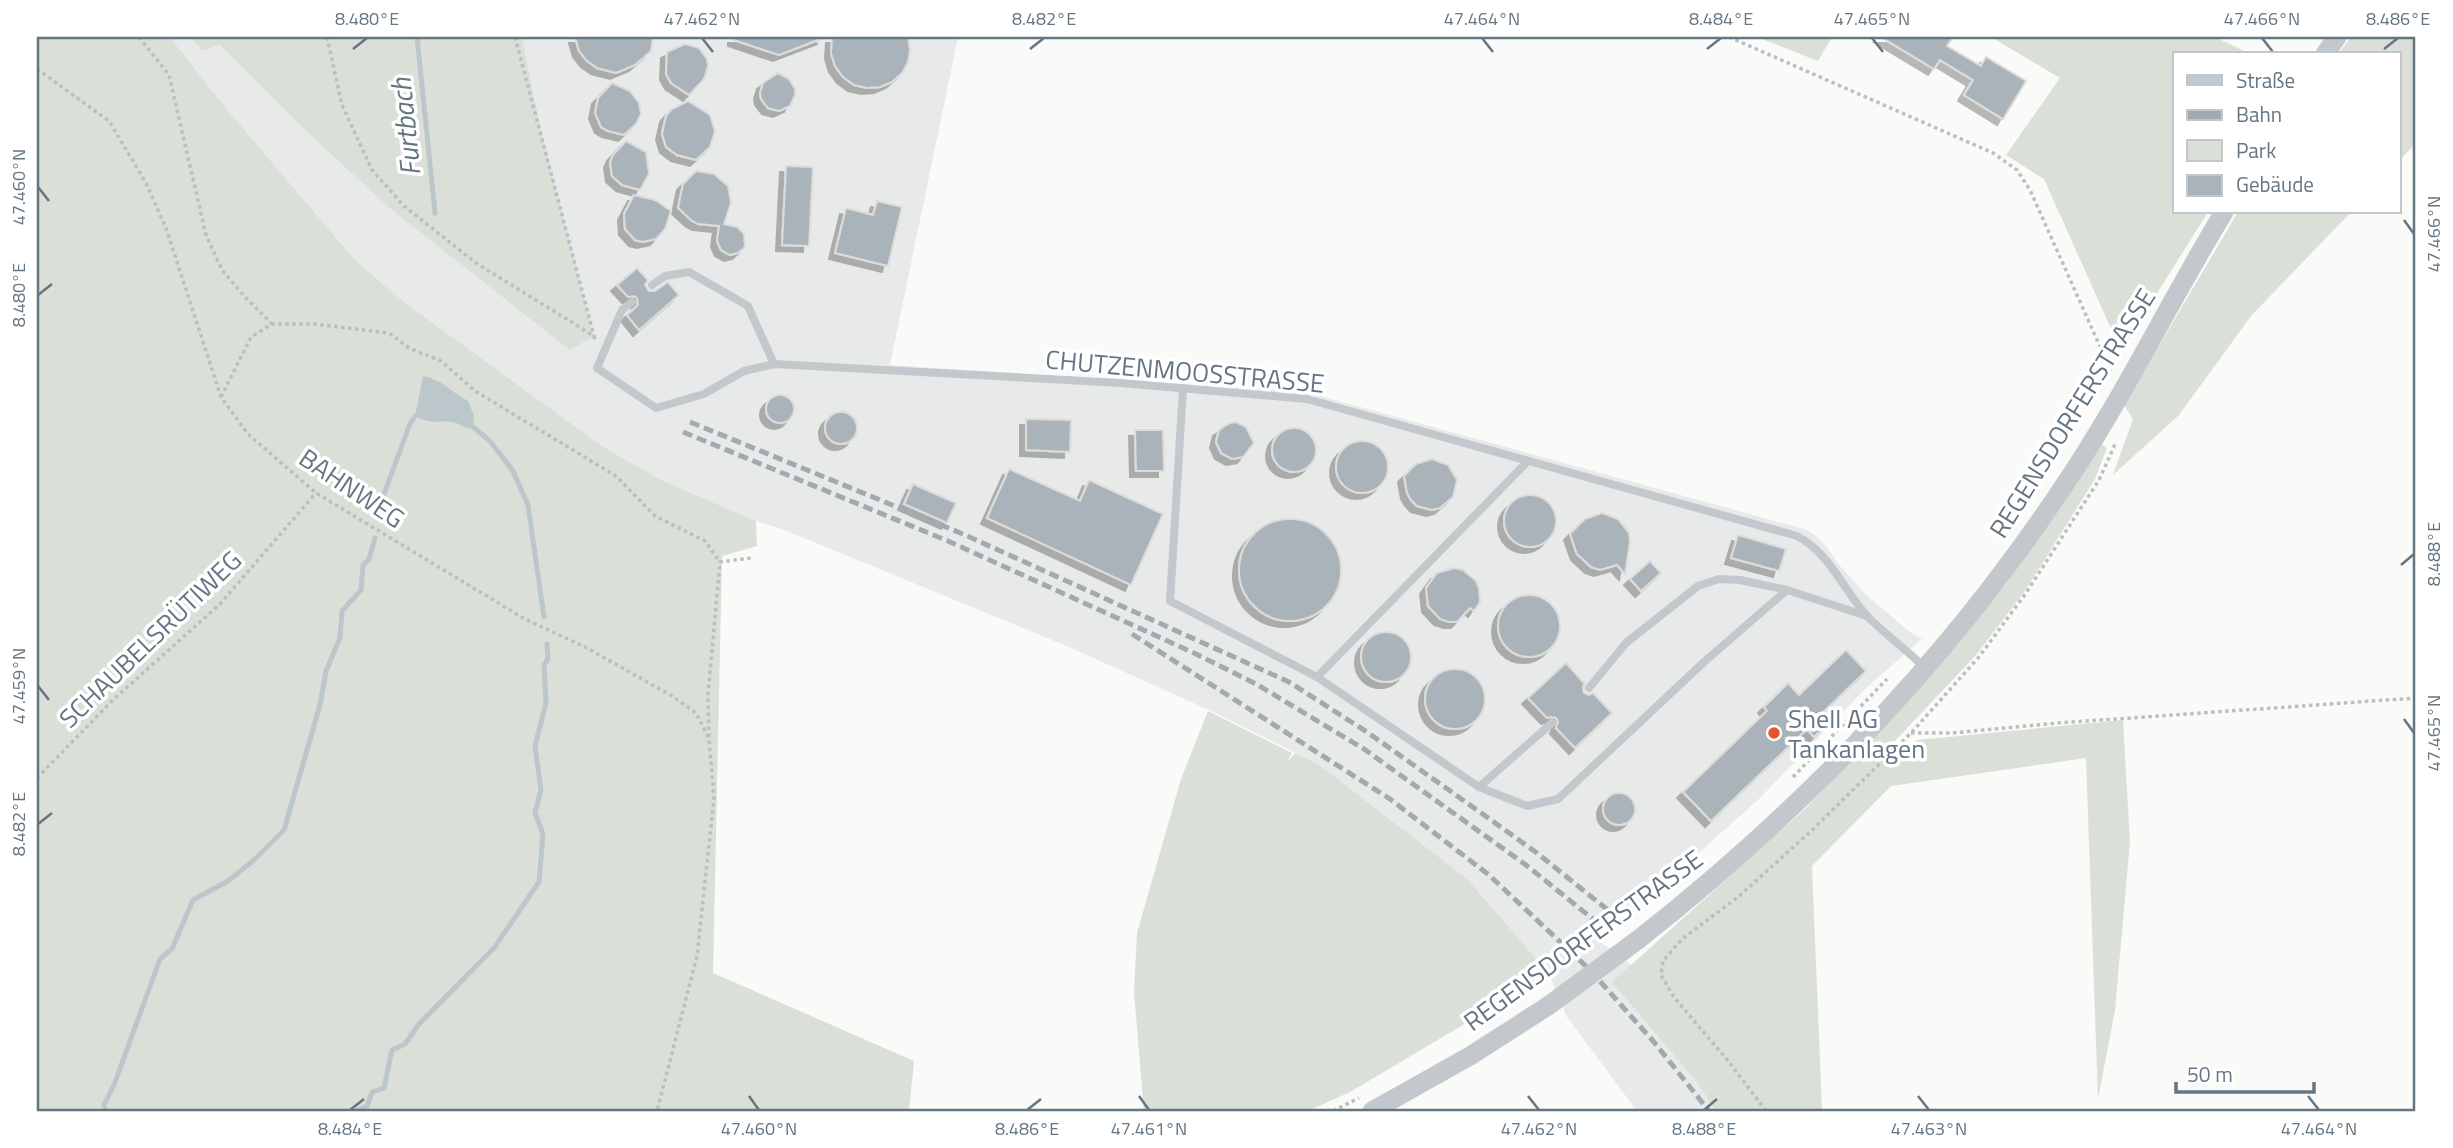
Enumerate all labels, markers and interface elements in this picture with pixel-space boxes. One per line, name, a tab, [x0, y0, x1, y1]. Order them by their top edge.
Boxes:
text: 8.480°E	[335, 5, 399, 32]
text: 47.462°N	[664, 5, 740, 32]
text: 8.482°E	[1012, 5, 1076, 32]
text: 47.464°N	[1444, 5, 1520, 32]
text: 8.484°E	[1689, 5, 1753, 32]
text: 47.465°N	[1834, 5, 1910, 32]
text: 47.466°N	[2224, 5, 2300, 32]
text: 8.486°E	[2366, 5, 2430, 32]
legend	[2173, 52, 2400, 214]
text: Straße	[2236, 64, 2295, 96]
water label: Furtbach	[378, 75, 432, 178]
text: Bahn	[2236, 98, 2282, 130]
text: Park	[2236, 134, 2276, 166]
text: 47.460°N	[5, 149, 32, 225]
text: Gebäude	[2236, 168, 2314, 200]
text: 47.466°N	[2420, 196, 2447, 272]
text: 8.480°E	[5, 263, 32, 327]
street label: REGENSDORFERSTRASSE	[1979, 281, 2165, 545]
street label: CHUTZENMOOSSTRASSE	[1044, 339, 1326, 403]
street label: BAHNWEG	[292, 438, 412, 538]
text: 8.488°E	[2420, 522, 2447, 586]
street label: SCHAUBELSRÜTIWEG	[50, 541, 250, 737]
text: 47.459°N	[5, 648, 32, 724]
text: 47.465°N	[2420, 695, 2447, 771]
place label: Shell AG Tankanlagen	[1788, 699, 1925, 768]
marker: Shell AG Tankanlagen	[1766, 725, 1782, 741]
text: 8.482°E	[5, 792, 32, 856]
street label: REGENSDORFERSTRASSE	[1455, 840, 1711, 1040]
scale bar	[2176, 1050, 2315, 1094]
text: 50 m	[2187, 1058, 2233, 1090]
text: 8.484°E	[318, 1115, 382, 1142]
text: 47.460°N	[721, 1115, 797, 1142]
text: 8.486°E	[995, 1115, 1059, 1142]
text: 47.461°N	[1111, 1115, 1187, 1142]
text: 47.462°N	[1501, 1115, 1577, 1142]
text: 8.488°E	[1672, 1115, 1736, 1142]
text: 47.463°N	[1891, 1115, 1967, 1142]
text: 47.464°N	[2281, 1115, 2357, 1142]

